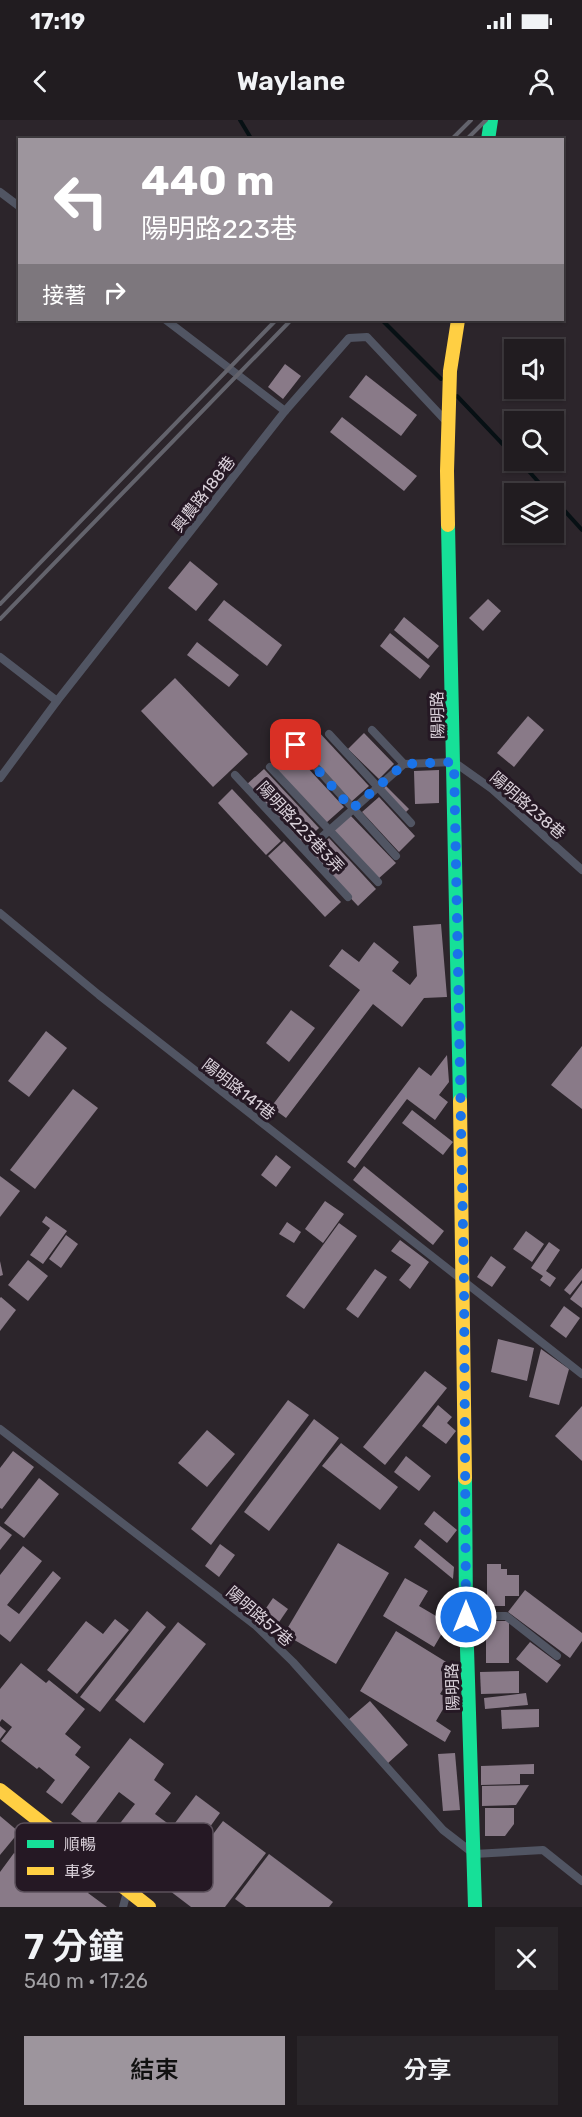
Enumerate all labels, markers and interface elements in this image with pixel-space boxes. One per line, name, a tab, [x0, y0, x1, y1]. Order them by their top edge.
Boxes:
text: 17:19	[30, 8, 85, 35]
icon: back	[24, 65, 57, 98]
text: Waylane	[237, 65, 345, 97]
icon: person	[525, 65, 558, 98]
text: 440 m	[141, 156, 274, 206]
icon: left	[42, 162, 120, 240]
text: 陽明路223巷	[141, 213, 297, 245]
icon: right	[98, 276, 131, 309]
text: 接著	[42, 282, 86, 309]
map controls	[504, 339, 564, 543]
button: sound	[504, 339, 564, 399]
button: search	[504, 411, 564, 471]
street label: 興農路188巷	[168, 453, 239, 536]
button: layers	[504, 483, 564, 543]
street label: 陽明路	[428, 691, 447, 739]
pin	[270, 719, 321, 770]
icon: arrive	[279, 728, 312, 761]
street label: 陽明路238巷	[486, 768, 569, 843]
street label: 陽明路223巷3弄	[253, 778, 348, 877]
street label: 陽明路141巷	[198, 1055, 279, 1124]
street label: 陽明路57巷	[223, 1582, 297, 1650]
position arrow	[434, 1585, 498, 1649]
street label: 陽明路	[442, 1663, 463, 1711]
legend	[15, 1823, 213, 1892]
text: 順暢	[64, 1835, 96, 1854]
text: 車多	[64, 1862, 96, 1881]
text: 7 分鐘	[24, 1925, 124, 1968]
button: close	[495, 1927, 558, 1990]
text: 540 m · 17:26	[24, 1969, 148, 1993]
button: 結束	[24, 2036, 285, 2105]
button: 分享	[297, 2036, 558, 2105]

